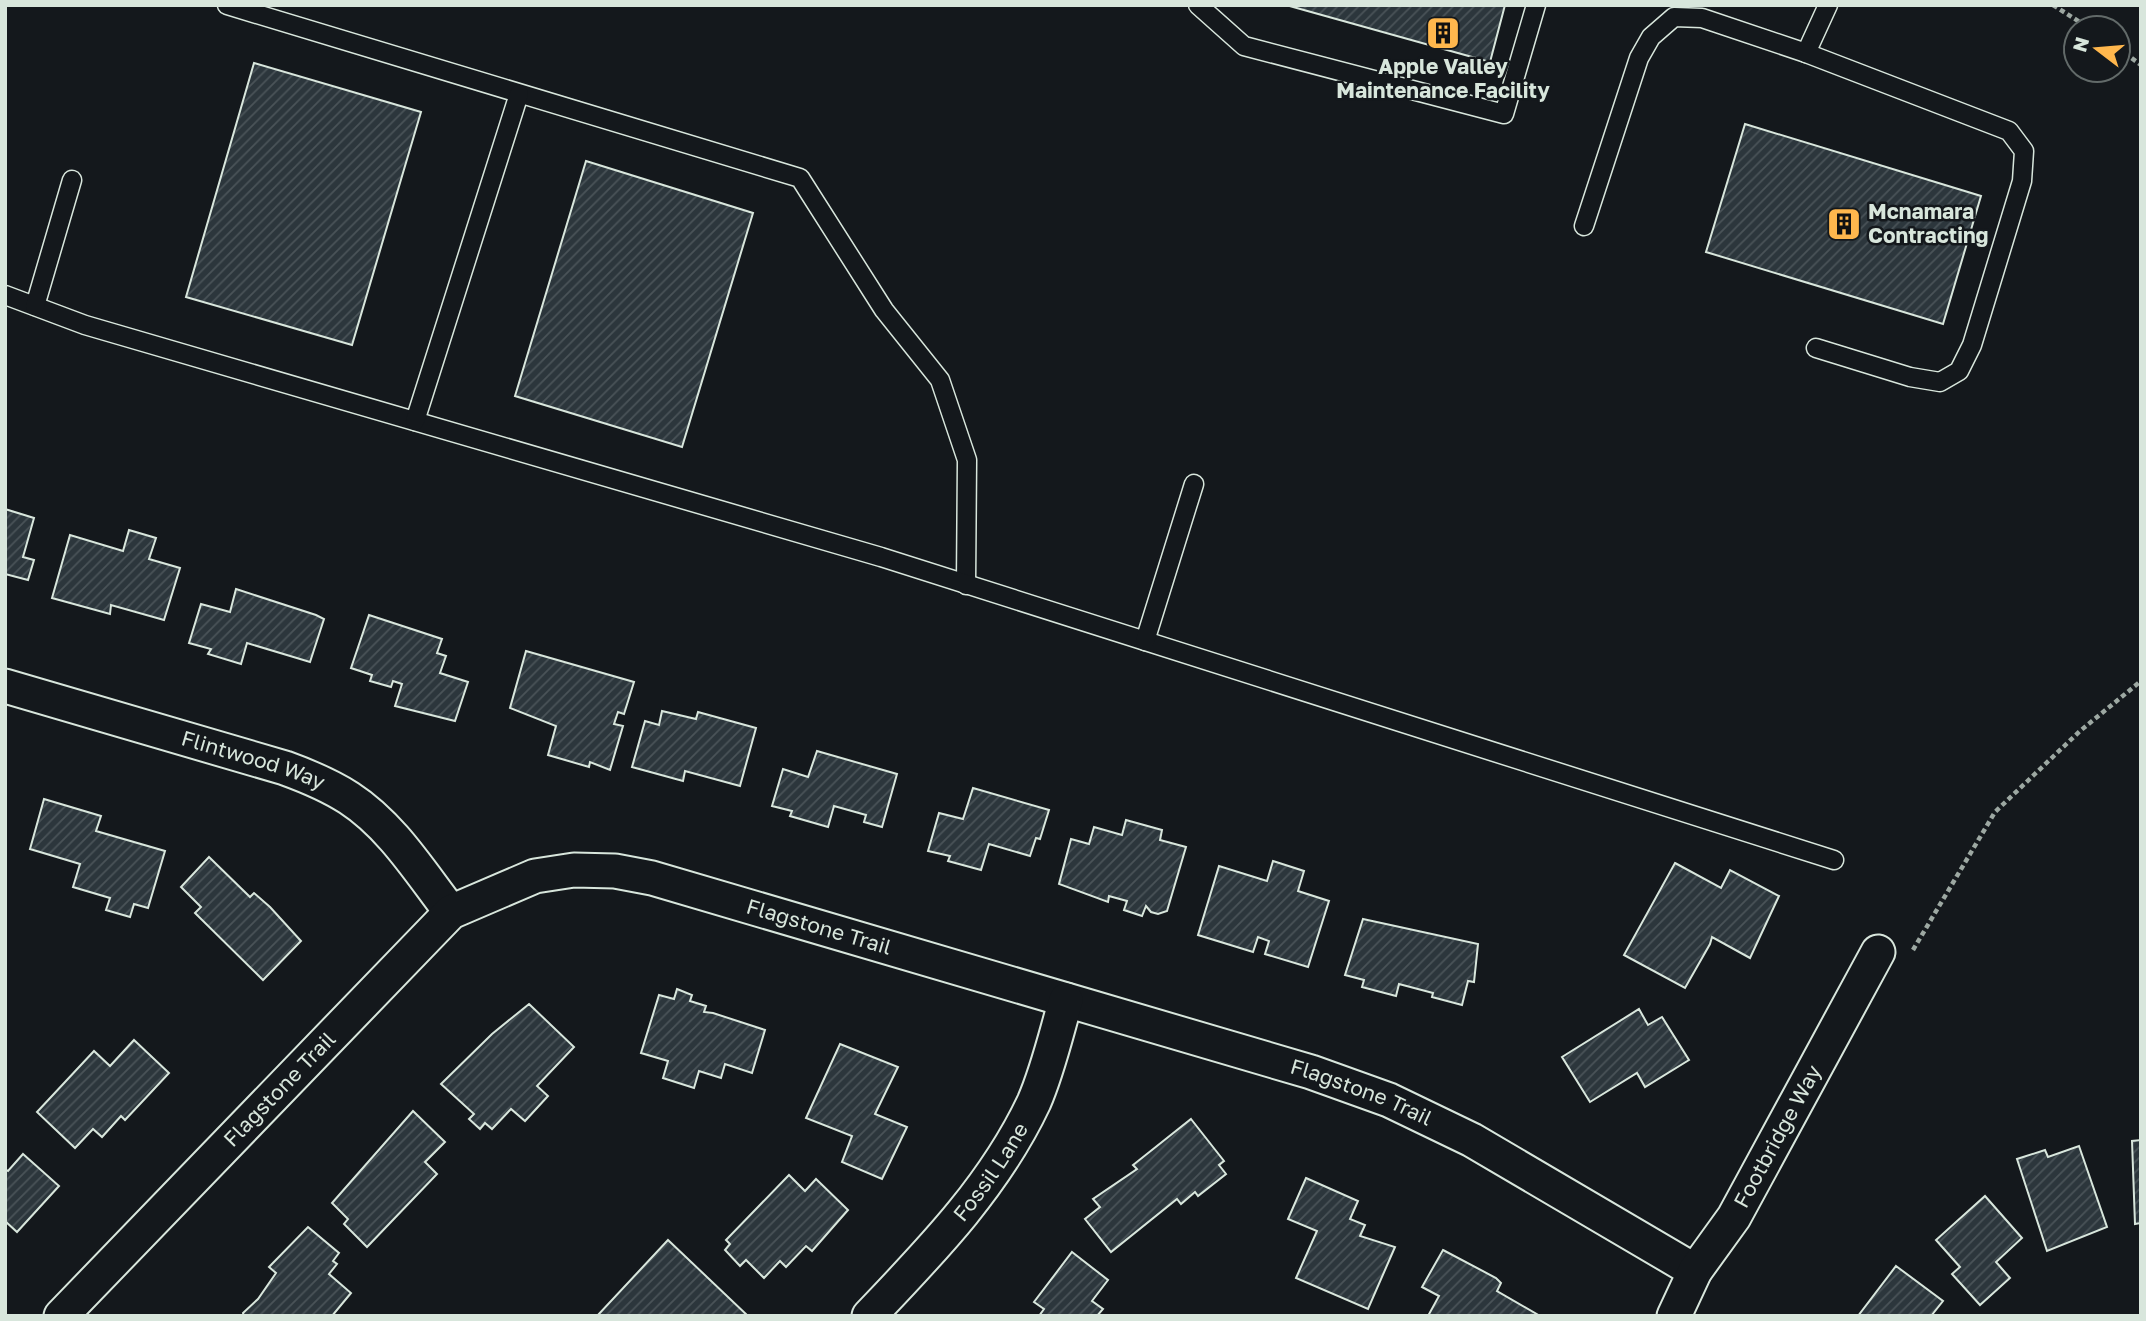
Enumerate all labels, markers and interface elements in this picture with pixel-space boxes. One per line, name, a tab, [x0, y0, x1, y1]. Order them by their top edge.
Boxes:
building icon: Apple Valley Maintenance Facility	[1424, 14, 1462, 52]
north arrow	[2062, 14, 2132, 84]
text: N	[2067, 34, 2093, 54]
place label: Apple Valley Maintenance Facility	[1336, 53, 1550, 103]
place label: Mcnamara Contracting	[1868, 198, 1989, 248]
building icon: Mcnamara Contracting	[1825, 205, 1863, 243]
street label: Flintwood Way	[179, 724, 330, 795]
street label: Flagstone Trail	[744, 893, 895, 960]
street label: Flagstone Trail	[218, 1026, 340, 1152]
street label: Flagstone Trail	[1287, 1053, 1437, 1131]
street label: Footbridge Way	[1728, 1060, 1826, 1212]
street label: Fossil Lane	[947, 1118, 1033, 1226]

